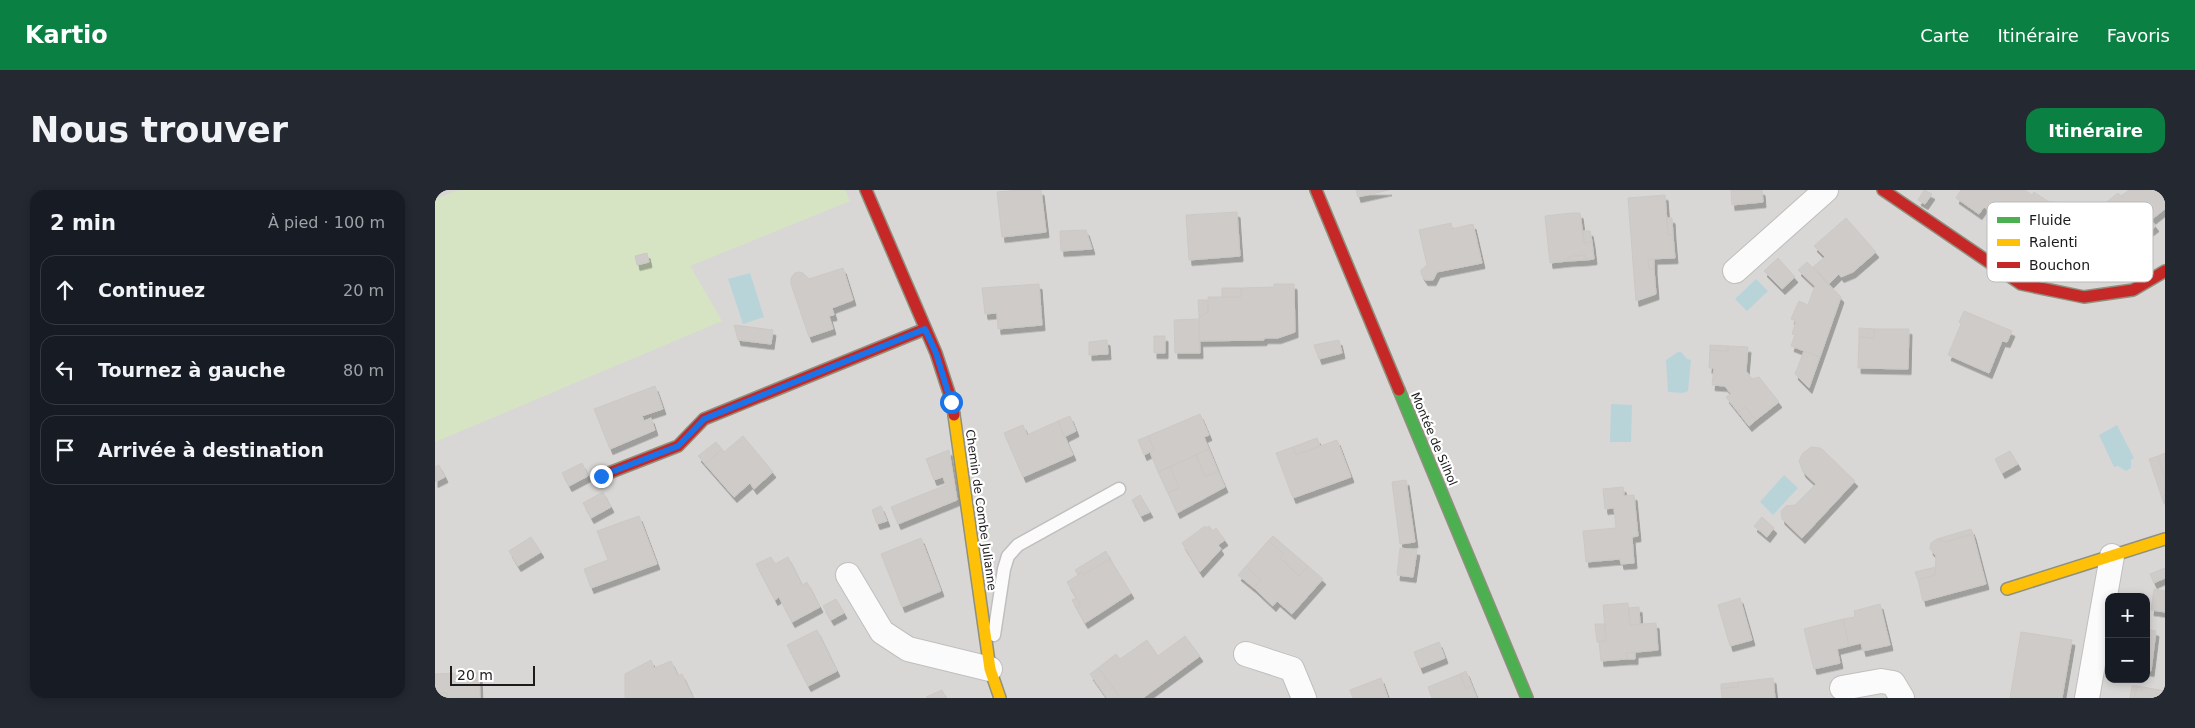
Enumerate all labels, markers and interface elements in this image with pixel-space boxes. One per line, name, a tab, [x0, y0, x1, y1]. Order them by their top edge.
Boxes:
text: Kartio	[25, 21, 108, 49]
text: Carte	[1920, 25, 1969, 46]
text: Itinéraire	[1997, 25, 2079, 46]
text: Favoris	[2107, 25, 2170, 46]
button: Itinéraire	[2026, 108, 2165, 153]
text: Nous trouver	[30, 110, 288, 150]
legend	[1987, 202, 2153, 282]
text: 2 min	[50, 211, 116, 235]
text: Fluide	[2029, 212, 2071, 228]
text: À pied · 100 m	[268, 213, 385, 232]
text: Ralenti	[2029, 234, 2078, 250]
text: Bouchon	[2029, 257, 2090, 273]
icon: ahead	[51, 276, 79, 304]
text: Continuez	[98, 279, 205, 301]
text: 20 m	[343, 281, 384, 300]
icon: left	[51, 356, 79, 384]
text: Tournez à gauche	[98, 359, 286, 381]
text: 80 m	[343, 361, 384, 380]
street label: Montée de Silhol	[1408, 390, 1460, 488]
route start	[940, 391, 963, 414]
street label: Chemin de Combe Julianne	[963, 429, 999, 591]
icon: arrive	[51, 436, 79, 464]
text: Arrivée à destination	[98, 439, 324, 461]
route end	[590, 465, 613, 488]
map controls	[2105, 593, 2150, 683]
button: +	[2105, 593, 2150, 638]
button: −	[2105, 638, 2150, 683]
scale bar	[450, 663, 535, 686]
text: 20 m	[457, 667, 493, 683]

